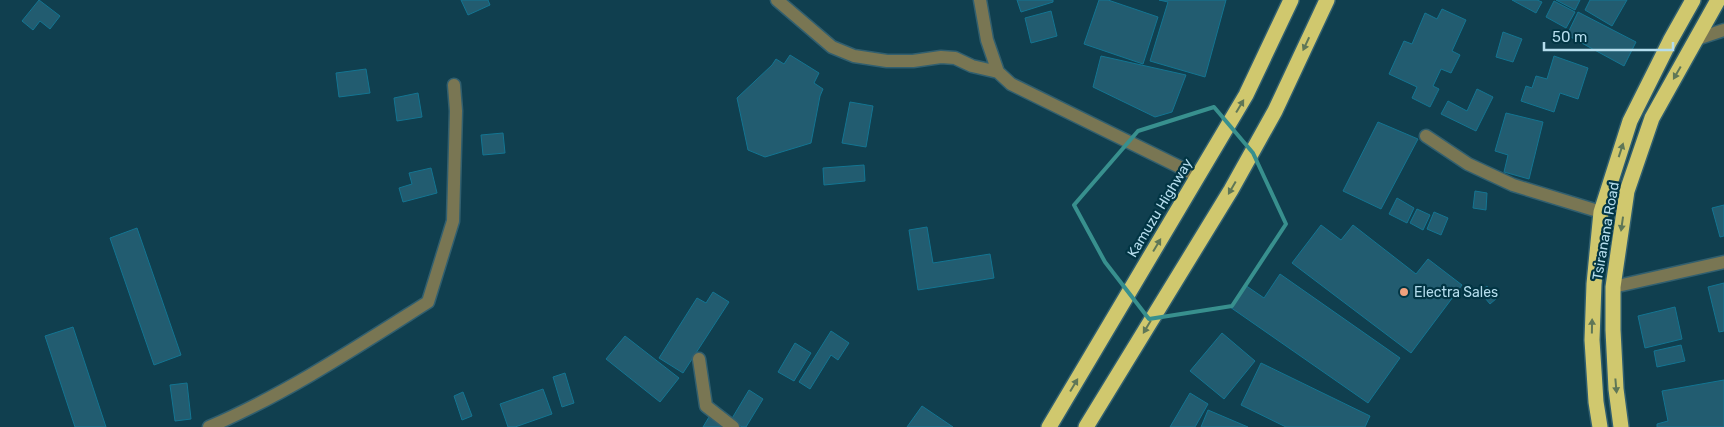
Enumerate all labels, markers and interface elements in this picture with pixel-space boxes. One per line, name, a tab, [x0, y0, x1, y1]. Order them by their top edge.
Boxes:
scale bar	[1544, 20, 1673, 52]
text: 50 m	[1552, 28, 1587, 46]
one-way arrow	[1302, 37, 1310, 51]
one-way arrow	[1673, 67, 1682, 80]
one-way arrow	[1235, 99, 1244, 112]
one-way arrow	[1617, 142, 1625, 157]
street label: Kamuzu Highway	[1124, 155, 1196, 261]
street label: Tsiranana Road	[1589, 181, 1623, 281]
one-way arrow	[1227, 182, 1236, 195]
one-way arrow	[1618, 217, 1626, 233]
one-way arrow	[1152, 239, 1161, 252]
place label: Electra Sales	[1414, 284, 1498, 301]
marker: Electra Sales	[1398, 286, 1410, 298]
one-way arrow	[1589, 318, 1597, 334]
one-way arrow	[1143, 321, 1152, 334]
one-way arrow	[1613, 378, 1621, 394]
one-way arrow	[1069, 379, 1078, 392]

